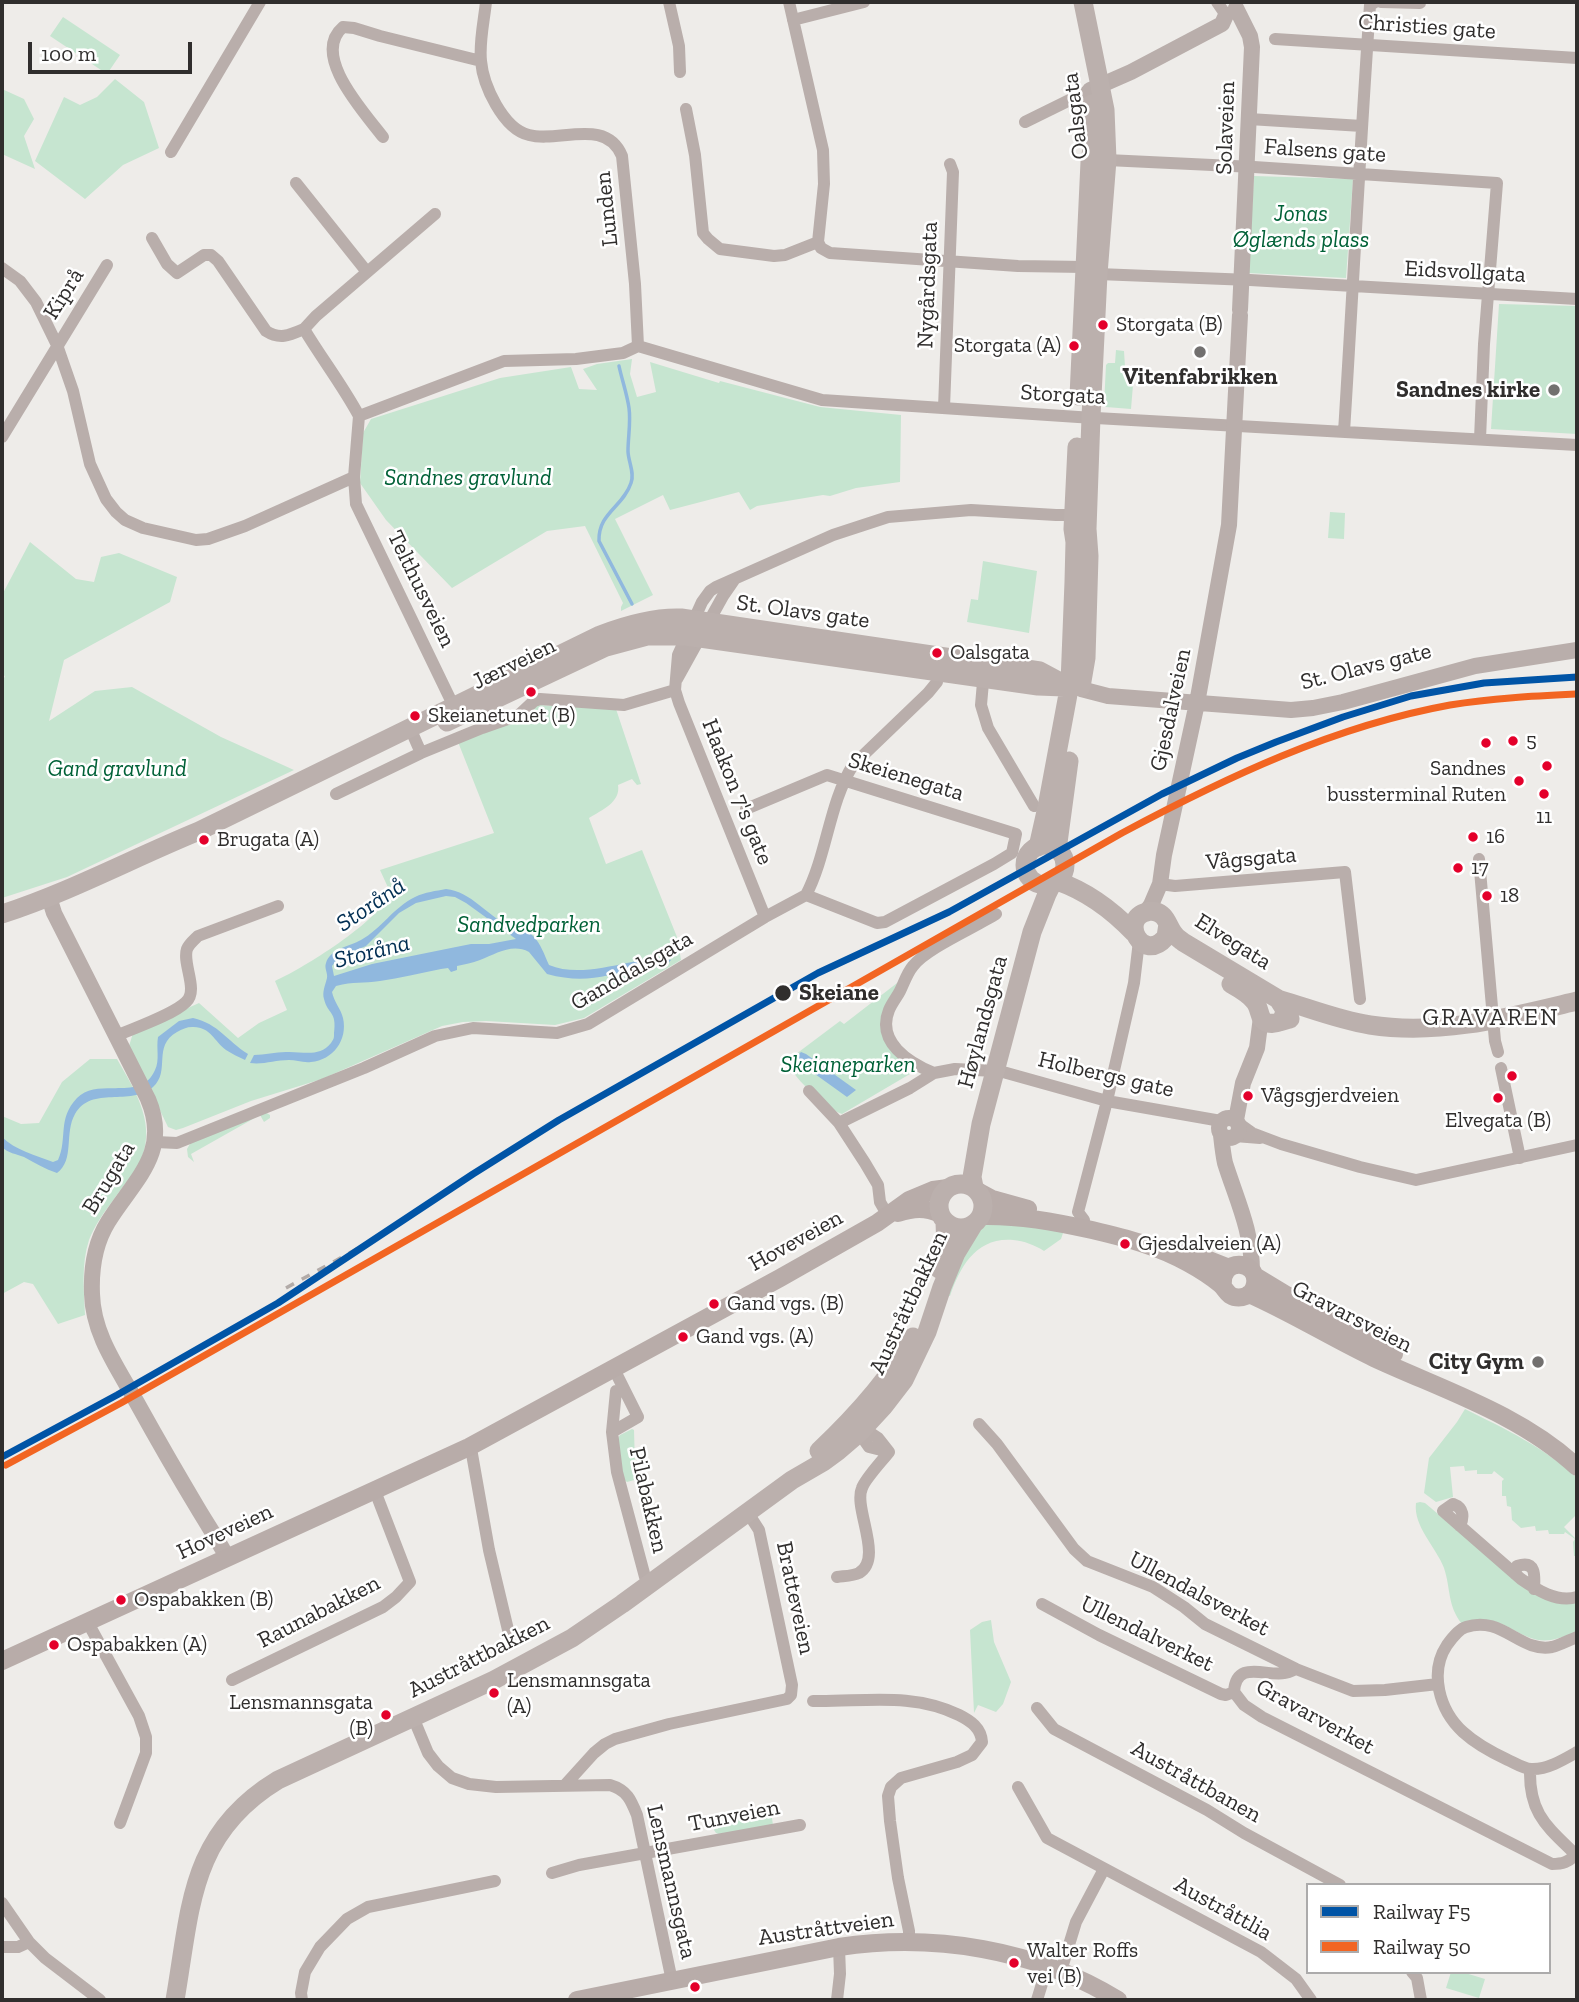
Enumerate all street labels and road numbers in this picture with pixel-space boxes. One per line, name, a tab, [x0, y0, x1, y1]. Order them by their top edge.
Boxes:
street label: Christies gate	[1357, 8, 1497, 46]
street label: Oalsgata	[1057, 71, 1095, 161]
street label: Solaveien	[1211, 81, 1241, 175]
street label: Falsens gate	[1263, 133, 1387, 169]
street label: Lunden	[589, 170, 625, 248]
street label: Nygårdsgata	[912, 221, 944, 349]
street label: Eidsvollgata	[1404, 255, 1526, 289]
street label: Kiprå	[38, 264, 90, 324]
street label: Storgata	[1020, 379, 1106, 411]
street label: Telthusveien	[381, 526, 461, 652]
street label: St. Olavs gate	[735, 589, 871, 635]
street label: Jærveien	[468, 632, 560, 696]
street label: St. Olavs gate	[1298, 637, 1434, 697]
street label: Gjesdalveien	[1145, 646, 1197, 774]
street label: Haakon 7's gate	[695, 715, 779, 869]
street label: Skeienegata	[845, 746, 967, 808]
street label: Vågsgata	[1205, 841, 1297, 877]
street label: Elvegata	[1190, 908, 1276, 976]
street label: Ganddalsgata	[566, 925, 698, 1017]
street label: Høylandsgata	[952, 953, 1014, 1091]
street label: Holbergs gate	[1035, 1046, 1177, 1104]
street label: Brugata	[77, 1137, 141, 1219]
street label: Hoveveien	[744, 1204, 848, 1278]
street label: Austråttbakken	[864, 1227, 954, 1379]
street label: Gravarsveien	[1287, 1275, 1417, 1359]
street label: Pilabakken	[622, 1444, 674, 1556]
street label: Hoveveien	[173, 1498, 277, 1566]
street label: Bratteveien	[770, 1539, 820, 1657]
street label: Ullendalsverket	[1124, 1545, 1274, 1643]
street label: Raunabakken	[253, 1569, 385, 1655]
street label: Ullendalverket	[1076, 1590, 1218, 1678]
street label: Austråttbakken	[404, 1610, 554, 1704]
street label: Gravarverket	[1251, 1673, 1379, 1761]
street label: Austråttbanen	[1126, 1735, 1266, 1829]
street label: Tunveien	[686, 1794, 782, 1838]
street label: Lensmannsgata	[640, 1802, 702, 1962]
street label: Austråttlia	[1169, 1871, 1277, 1947]
street label: Austråttveien	[757, 1906, 895, 1952]

